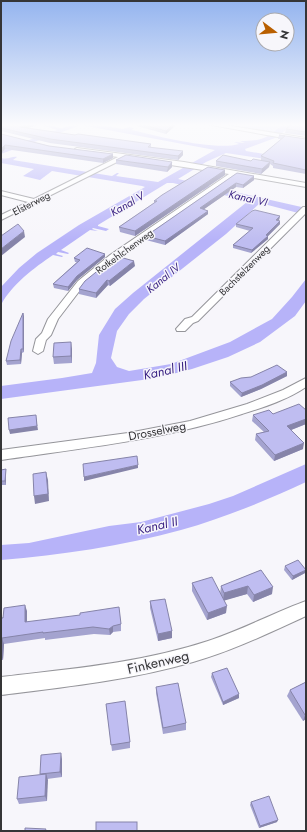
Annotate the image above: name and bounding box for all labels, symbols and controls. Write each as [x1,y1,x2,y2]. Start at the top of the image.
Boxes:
north arrow [255,12,295,52]
text: N [276,28,294,41]
water label: Kanal VI [227,186,269,210]
water label: Kanal V [107,187,149,220]
street label: Elsterweg [10,188,53,219]
street label: Rotkehlchenweg [92,225,156,278]
street label: Bachstelzenweg [216,242,273,299]
water label: Kanal IV [143,258,185,297]
water label: Kanal III [141,356,190,385]
street label: Drosselweg [127,417,187,445]
water label: Kanal II [135,511,180,539]
street label: Finkenweg [125,645,191,679]

